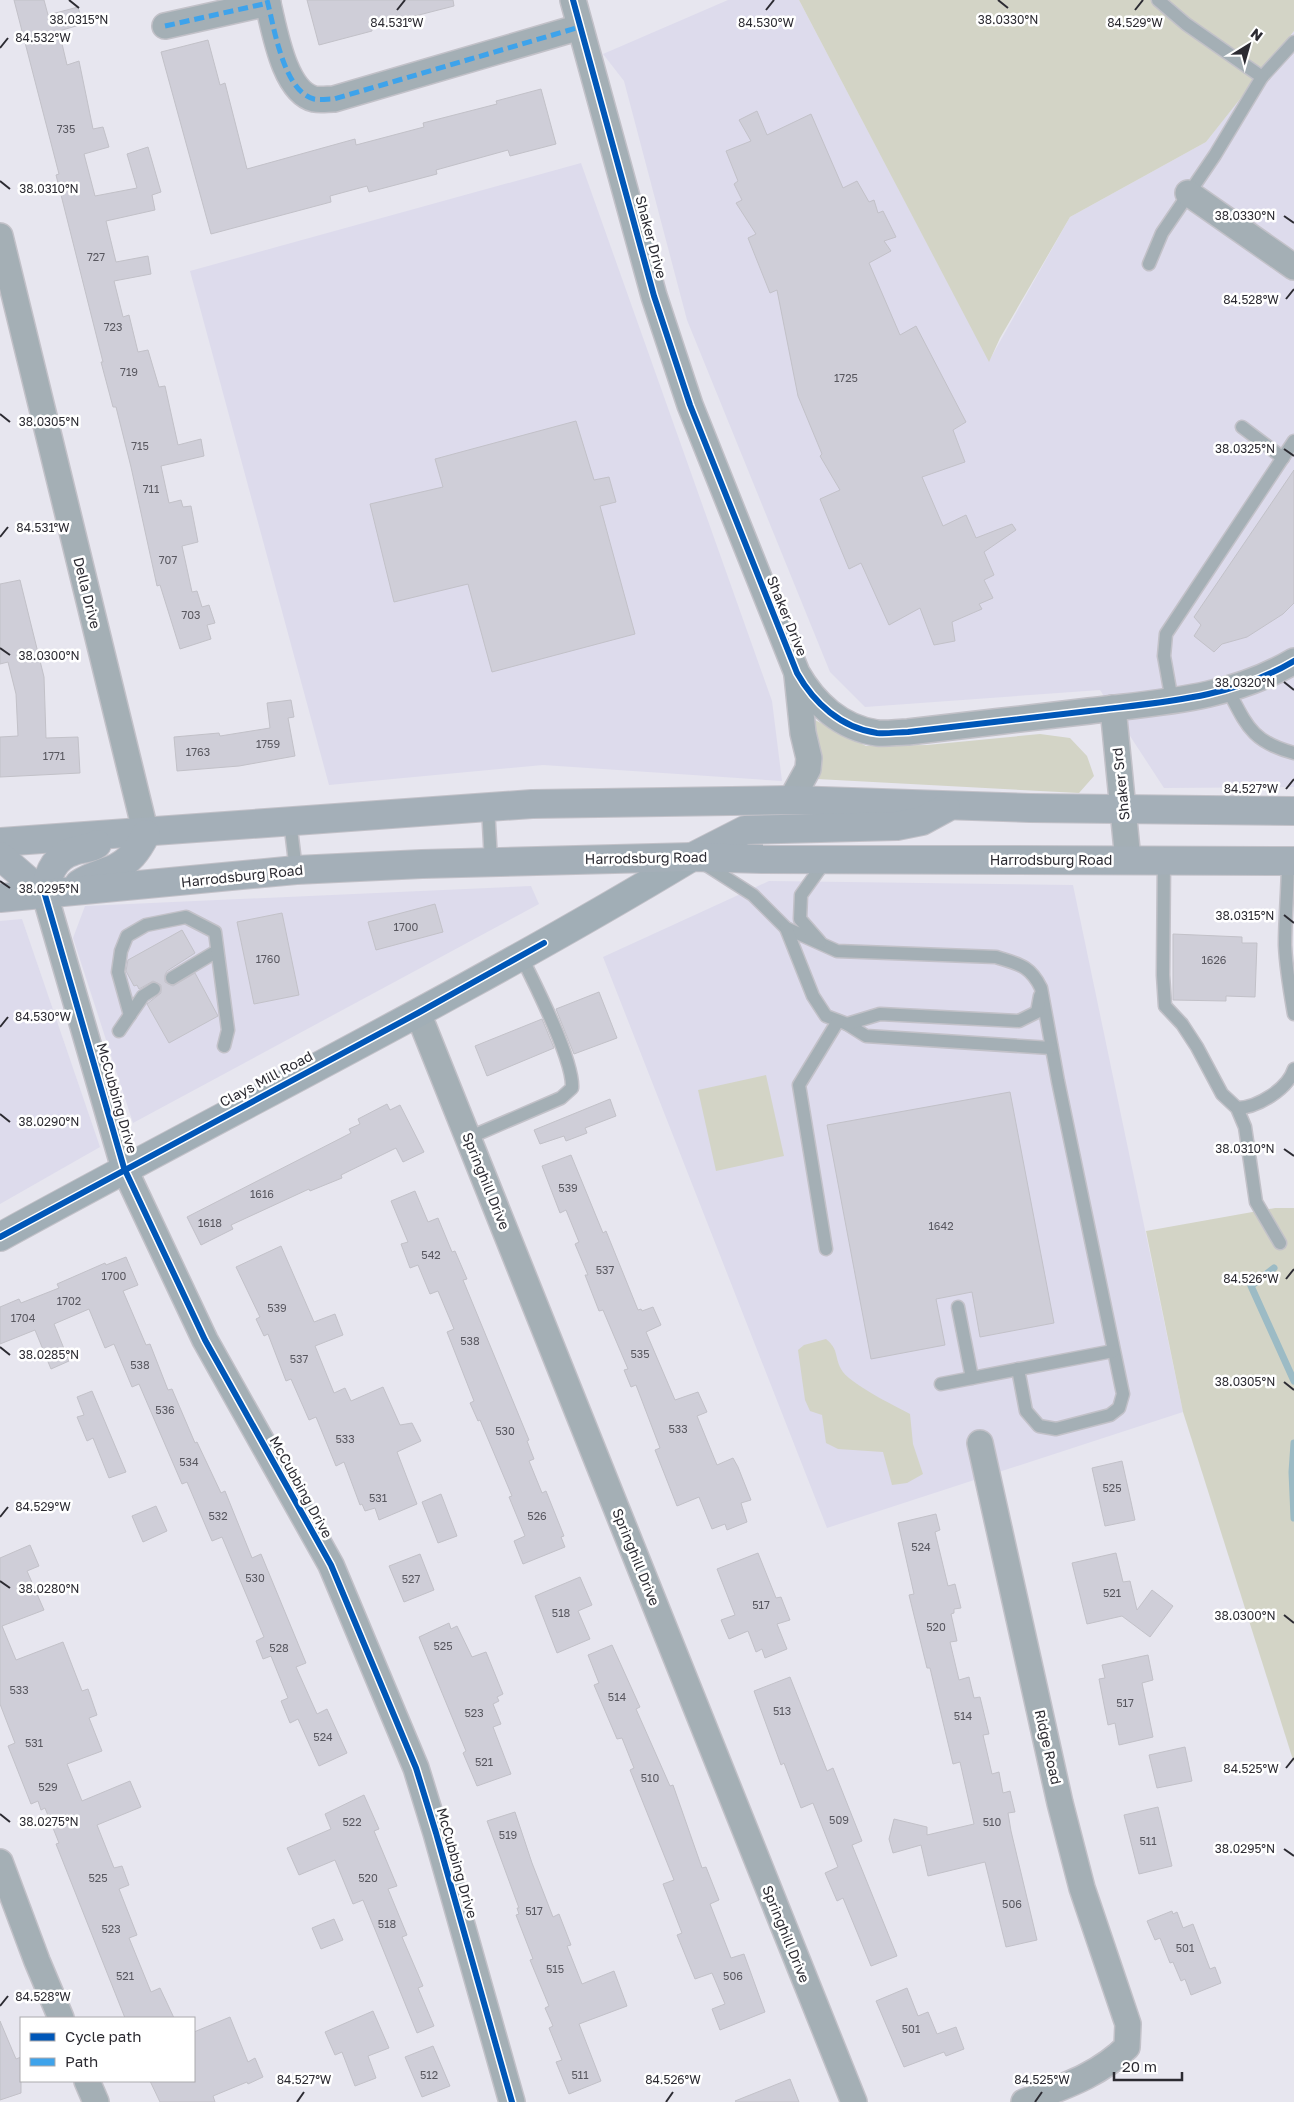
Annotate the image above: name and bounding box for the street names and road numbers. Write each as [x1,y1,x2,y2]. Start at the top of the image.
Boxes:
street label: Shaker Drive [632,194,671,280]
street label: Della Drive [70,555,105,630]
street label: Shaker Drive [764,573,811,658]
street label: Shaker Srd [1108,747,1133,821]
street label: Harrodsburg Road [585,848,707,867]
street label: Harrodsburg Road [990,851,1112,868]
street label: Harrodsburg Road [180,861,304,890]
street label: McCubbing Drive [94,1041,141,1155]
street label: Clays Mill Road [216,1047,315,1110]
street label: Springhill Drive [459,1130,514,1232]
street label: McCubbing Drive [266,1433,337,1541]
street label: Springhill Drive [609,1506,664,1608]
street label: Ridge Road [1032,1708,1065,1786]
street label: McCubbing Drive [434,1806,481,1920]
street label: Springhill Drive [759,1883,814,1985]

